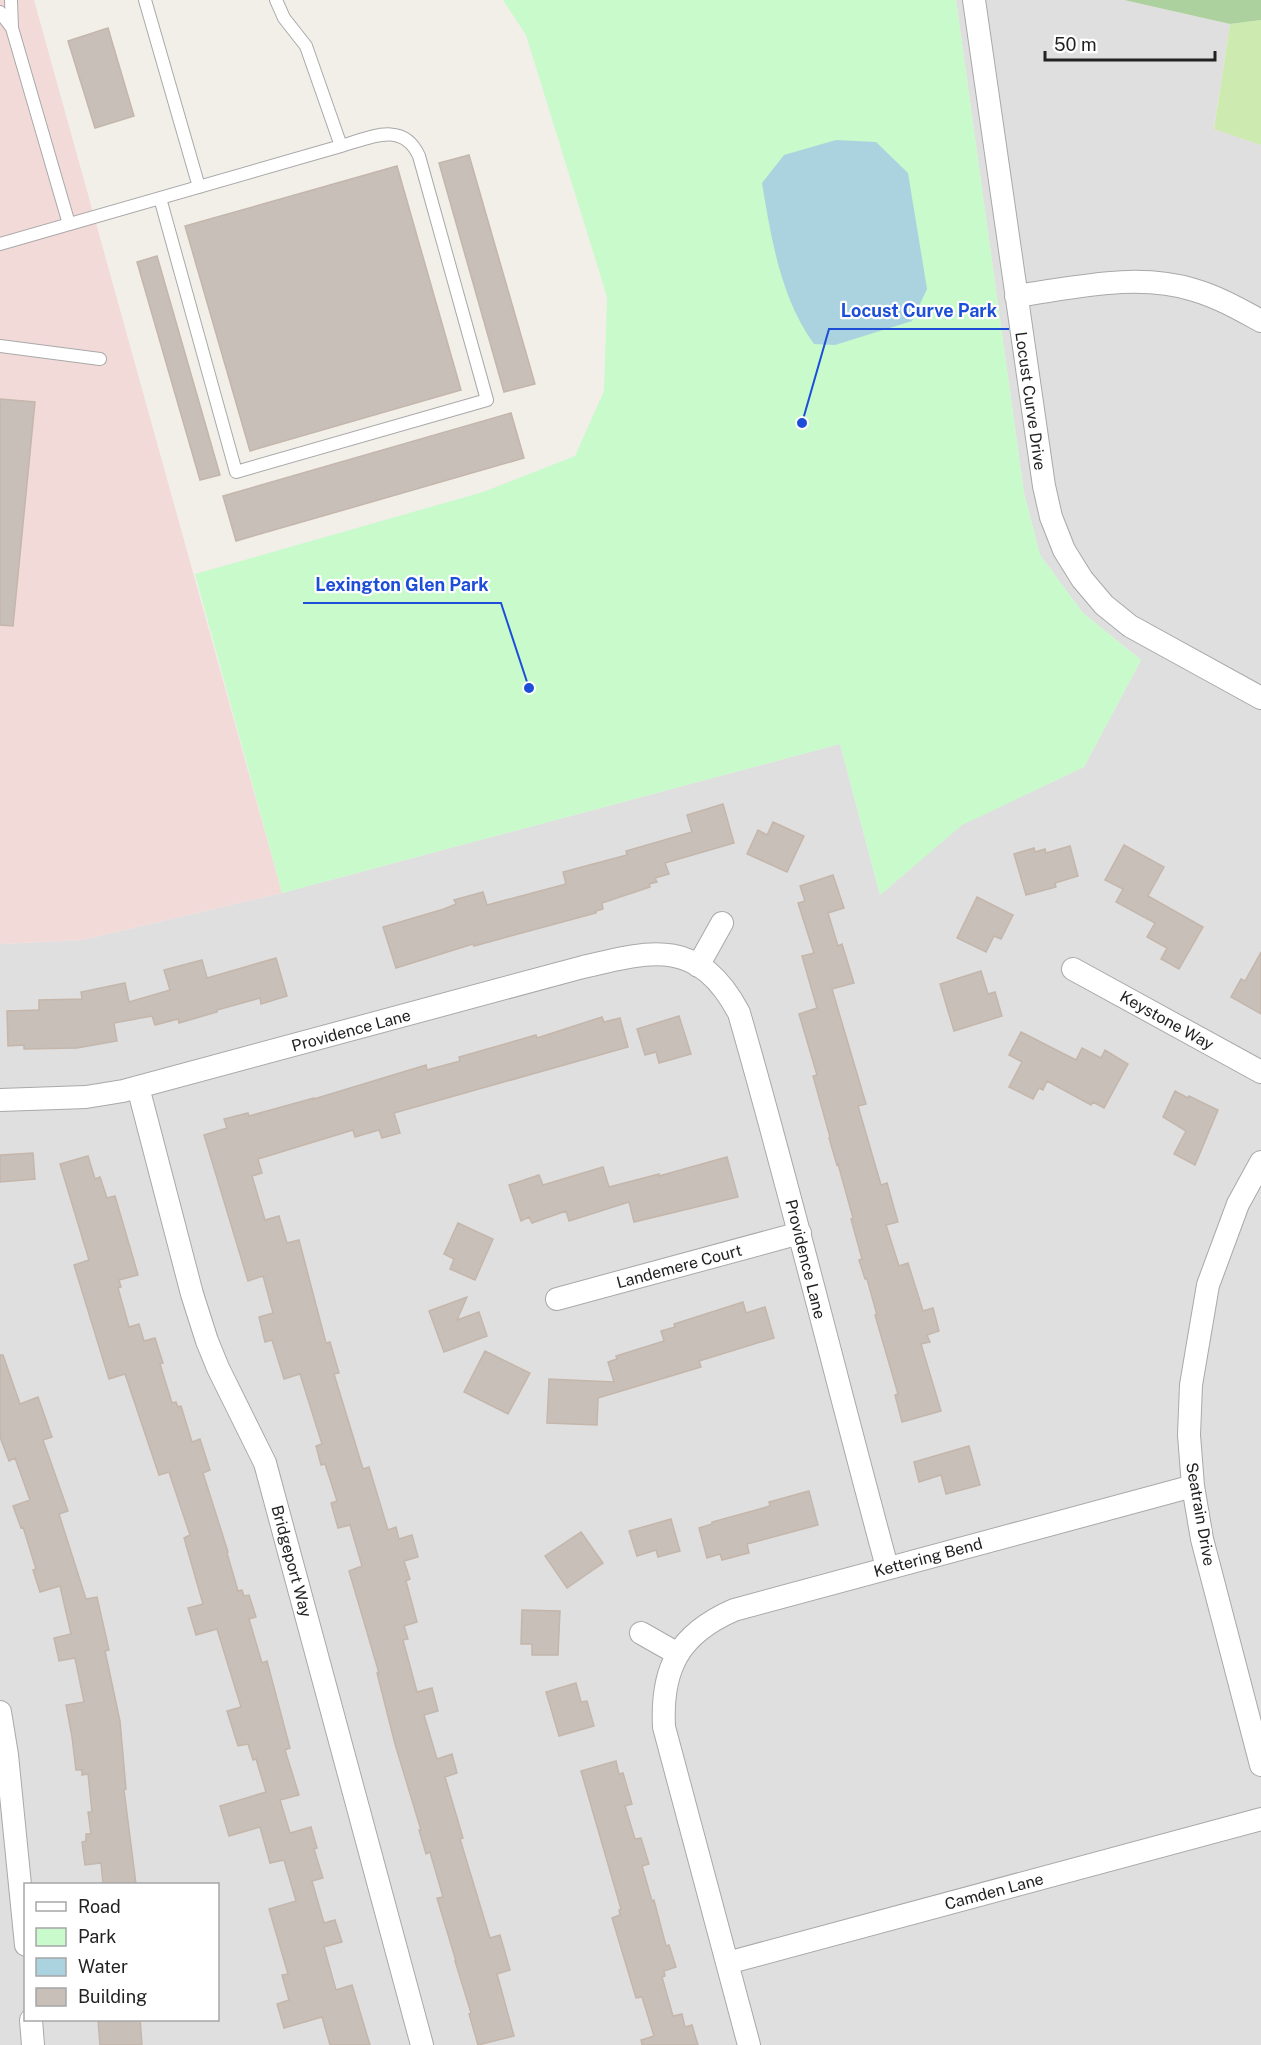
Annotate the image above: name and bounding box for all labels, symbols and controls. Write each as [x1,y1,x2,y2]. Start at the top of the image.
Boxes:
scale bar [1045,24,1214,62]
text: 50 m [1054,34,1097,55]
callout: Locust Curve Park [829,293,1009,329]
text: Locust Curve Park [841,300,998,321]
street label: Locust Curve Drive [1011,330,1050,472]
callout: Lexington Glen Park [303,567,501,603]
text: Lexington Glen Park [315,574,489,595]
street label: Keystone Way [1117,987,1217,1054]
street label: Providence Lane [289,1005,413,1056]
street label: Providence Lane [781,1197,830,1321]
street label: Landemere Court [614,1241,744,1292]
street label: Seatrain Drive [1182,1461,1219,1567]
street label: Bridgeport Way [267,1503,316,1620]
street label: Kettering Bend [872,1534,985,1581]
street label: Camden Lane [943,1869,1046,1914]
legend [24,1883,219,2021]
text: Road [78,1896,121,1917]
text: Park [78,1926,116,1947]
text: Water [78,1956,128,1977]
text: Building [78,1986,147,2007]

